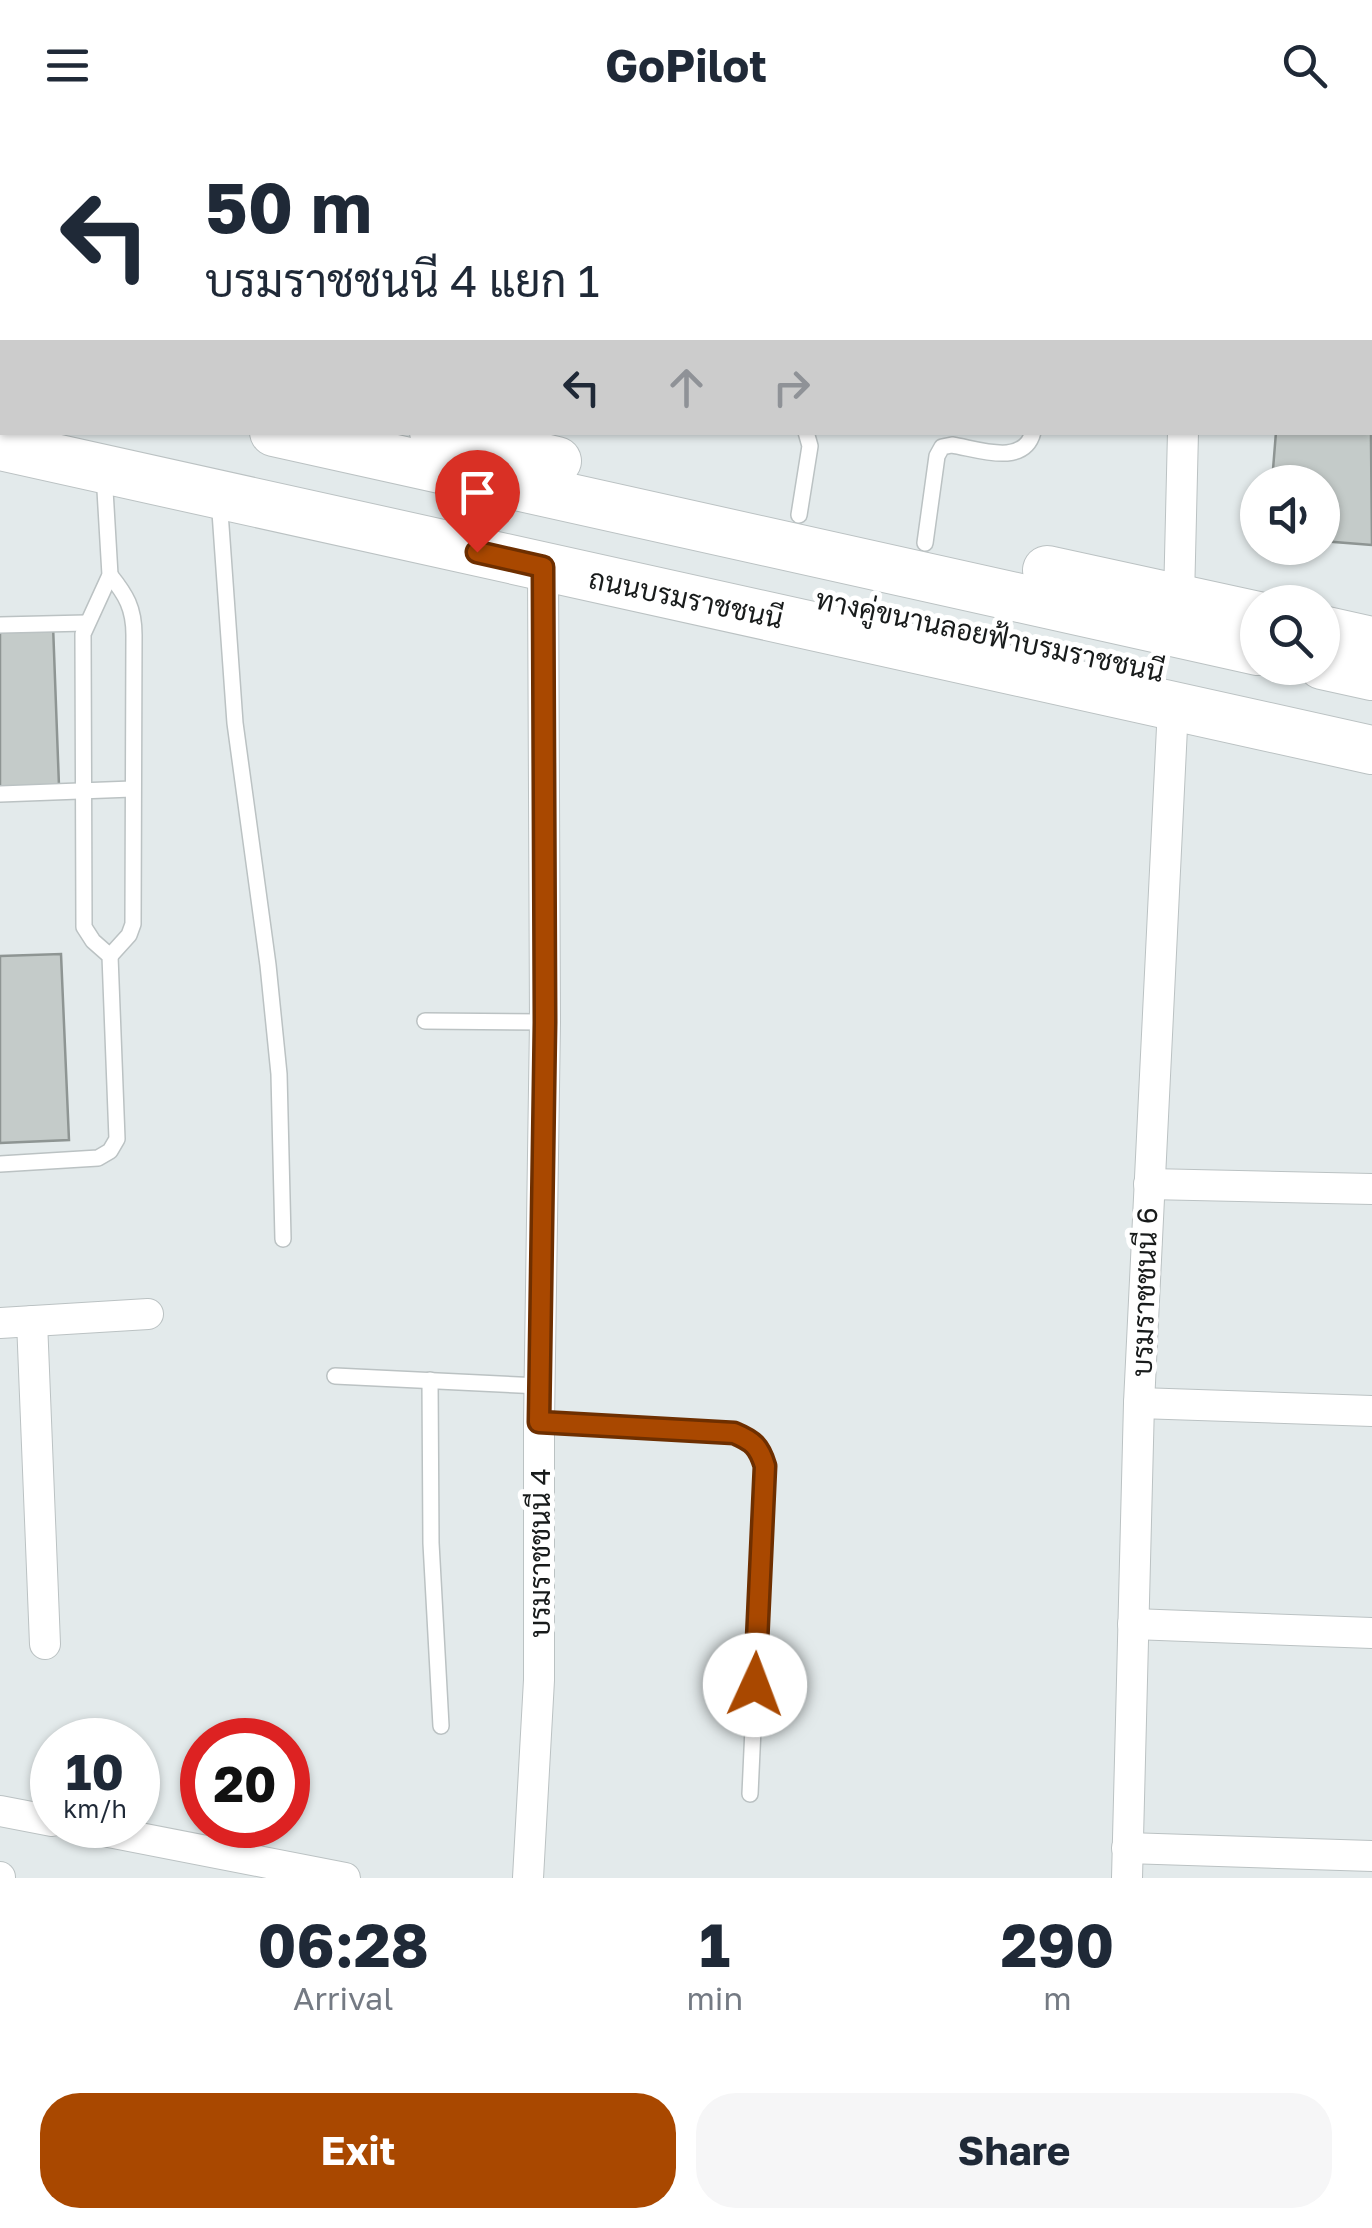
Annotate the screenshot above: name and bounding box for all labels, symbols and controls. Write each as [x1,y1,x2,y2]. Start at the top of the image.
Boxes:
icon: menu [40,38,95,93]
text: GoPilot [605,38,767,92]
icon: search [1277,38,1332,93]
text: 50 m [205,164,372,248]
icon: left [40,170,170,300]
text: บรมราชชนนี 4 แยก 1 [205,253,600,307]
icon: left [554,360,609,415]
icon: ahead [659,360,714,415]
icon: right [764,360,819,415]
pin [435,450,520,553]
icon: arrive [450,465,505,520]
map controls [1240,465,1340,685]
button: sound [1240,465,1340,565]
street label: ถนนบรมราชชนนี [586,560,786,635]
street label: ทางคู่ขนานลอยฟ้าบรมราชชนนี [812,581,1167,692]
button: search [1240,585,1340,685]
street label: บรมราชชนนี 6 [1124,1207,1163,1377]
street label: บรมราชชนนี 4 [522,1468,556,1638]
position arrow [703,1633,807,1737]
speed limit sign: 20 [180,1718,310,1848]
text: 10 [66,1741,124,1801]
text: km/h [63,1793,127,1824]
text: 06:28 [258,1908,429,1980]
text: 1 [699,1908,730,1980]
text: 290 [1001,1908,1114,1980]
text: Arrival [293,1979,393,2017]
text: min [687,1979,743,2017]
text: m [1043,1979,1072,2017]
button: Exit [40,2093,676,2208]
button: Share [696,2093,1332,2208]

